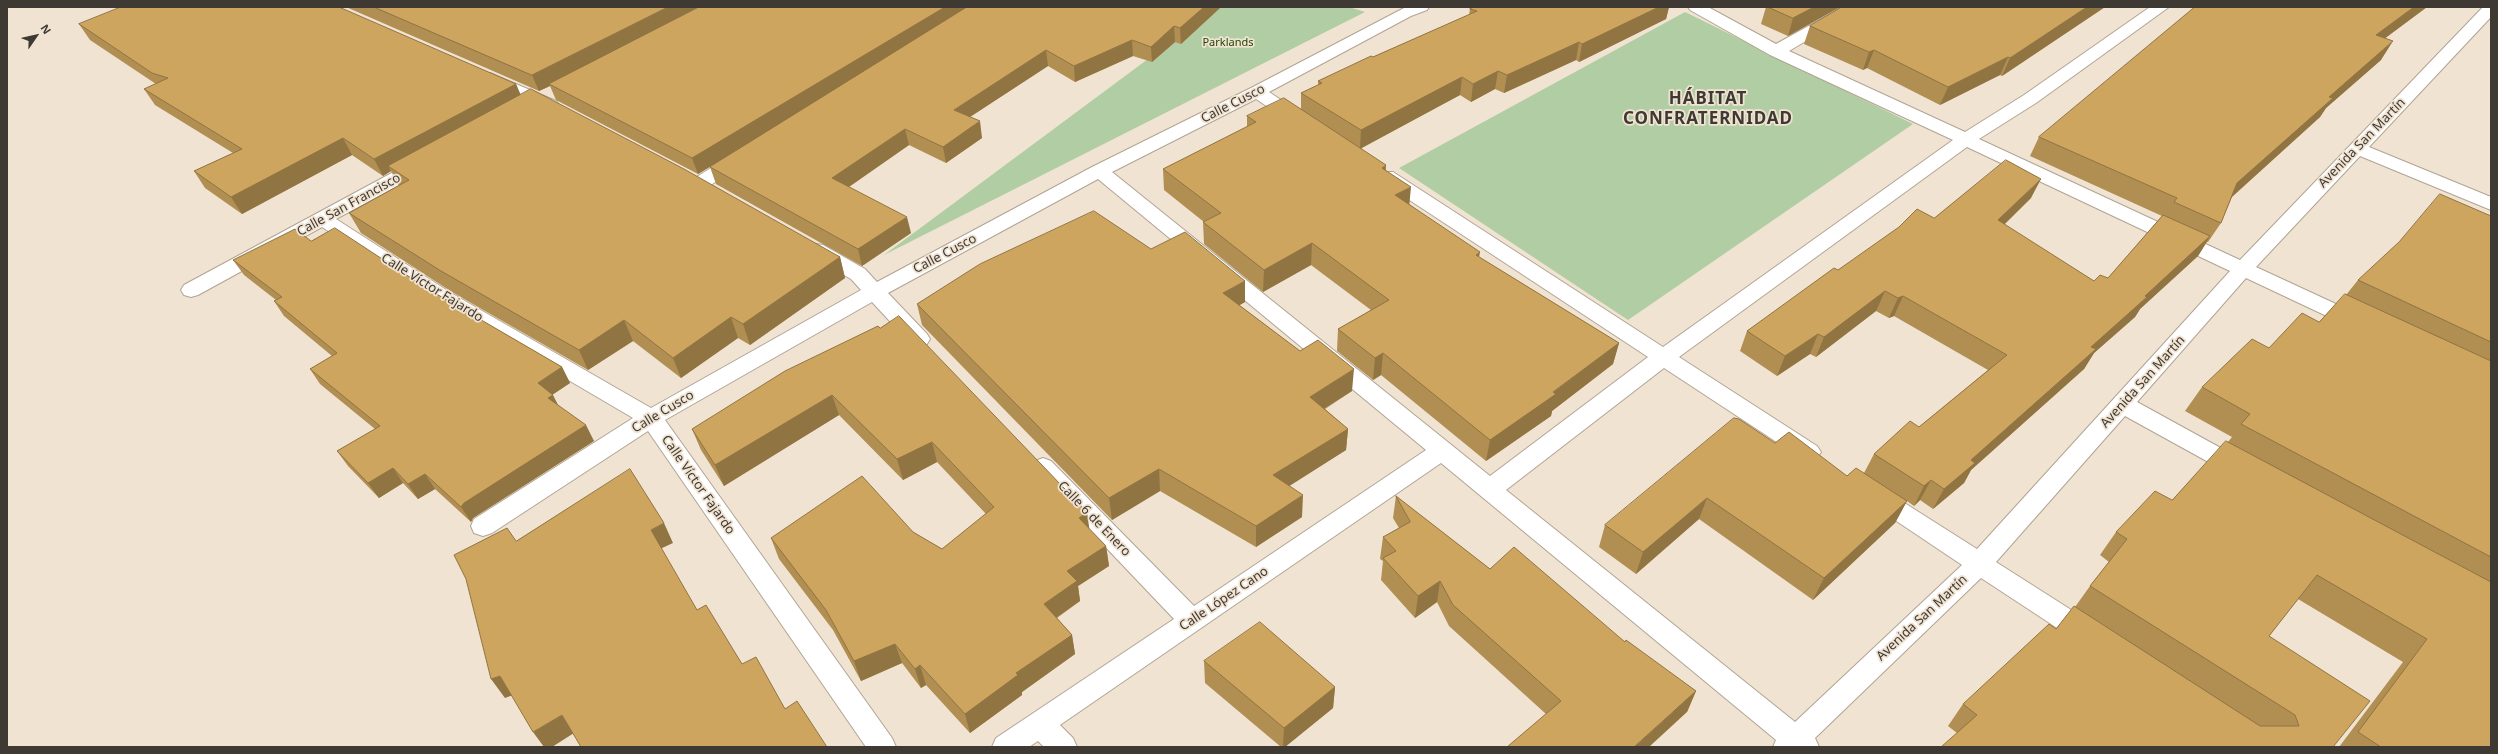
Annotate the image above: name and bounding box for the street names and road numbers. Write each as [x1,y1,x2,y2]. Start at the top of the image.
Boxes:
street label: Calle Cusco [1198,81,1268,127]
street label: Avenida San Martín [2315,95,2409,191]
street label: Calle San Francisco [295,170,403,240]
street label: Calle Cusco [911,231,979,277]
street label: Calle Víctor Fajardo [378,250,486,326]
street label: Avenida San Martín [2097,333,2189,431]
street label: Calle Cusco [629,387,697,437]
street label: Calle Víctor Fajardo [658,432,738,538]
street label: Calle 6 de Enero [1054,478,1134,560]
street label: Calle López Cano [1177,564,1271,634]
street label: Avenida San Martín [1873,572,1971,664]

